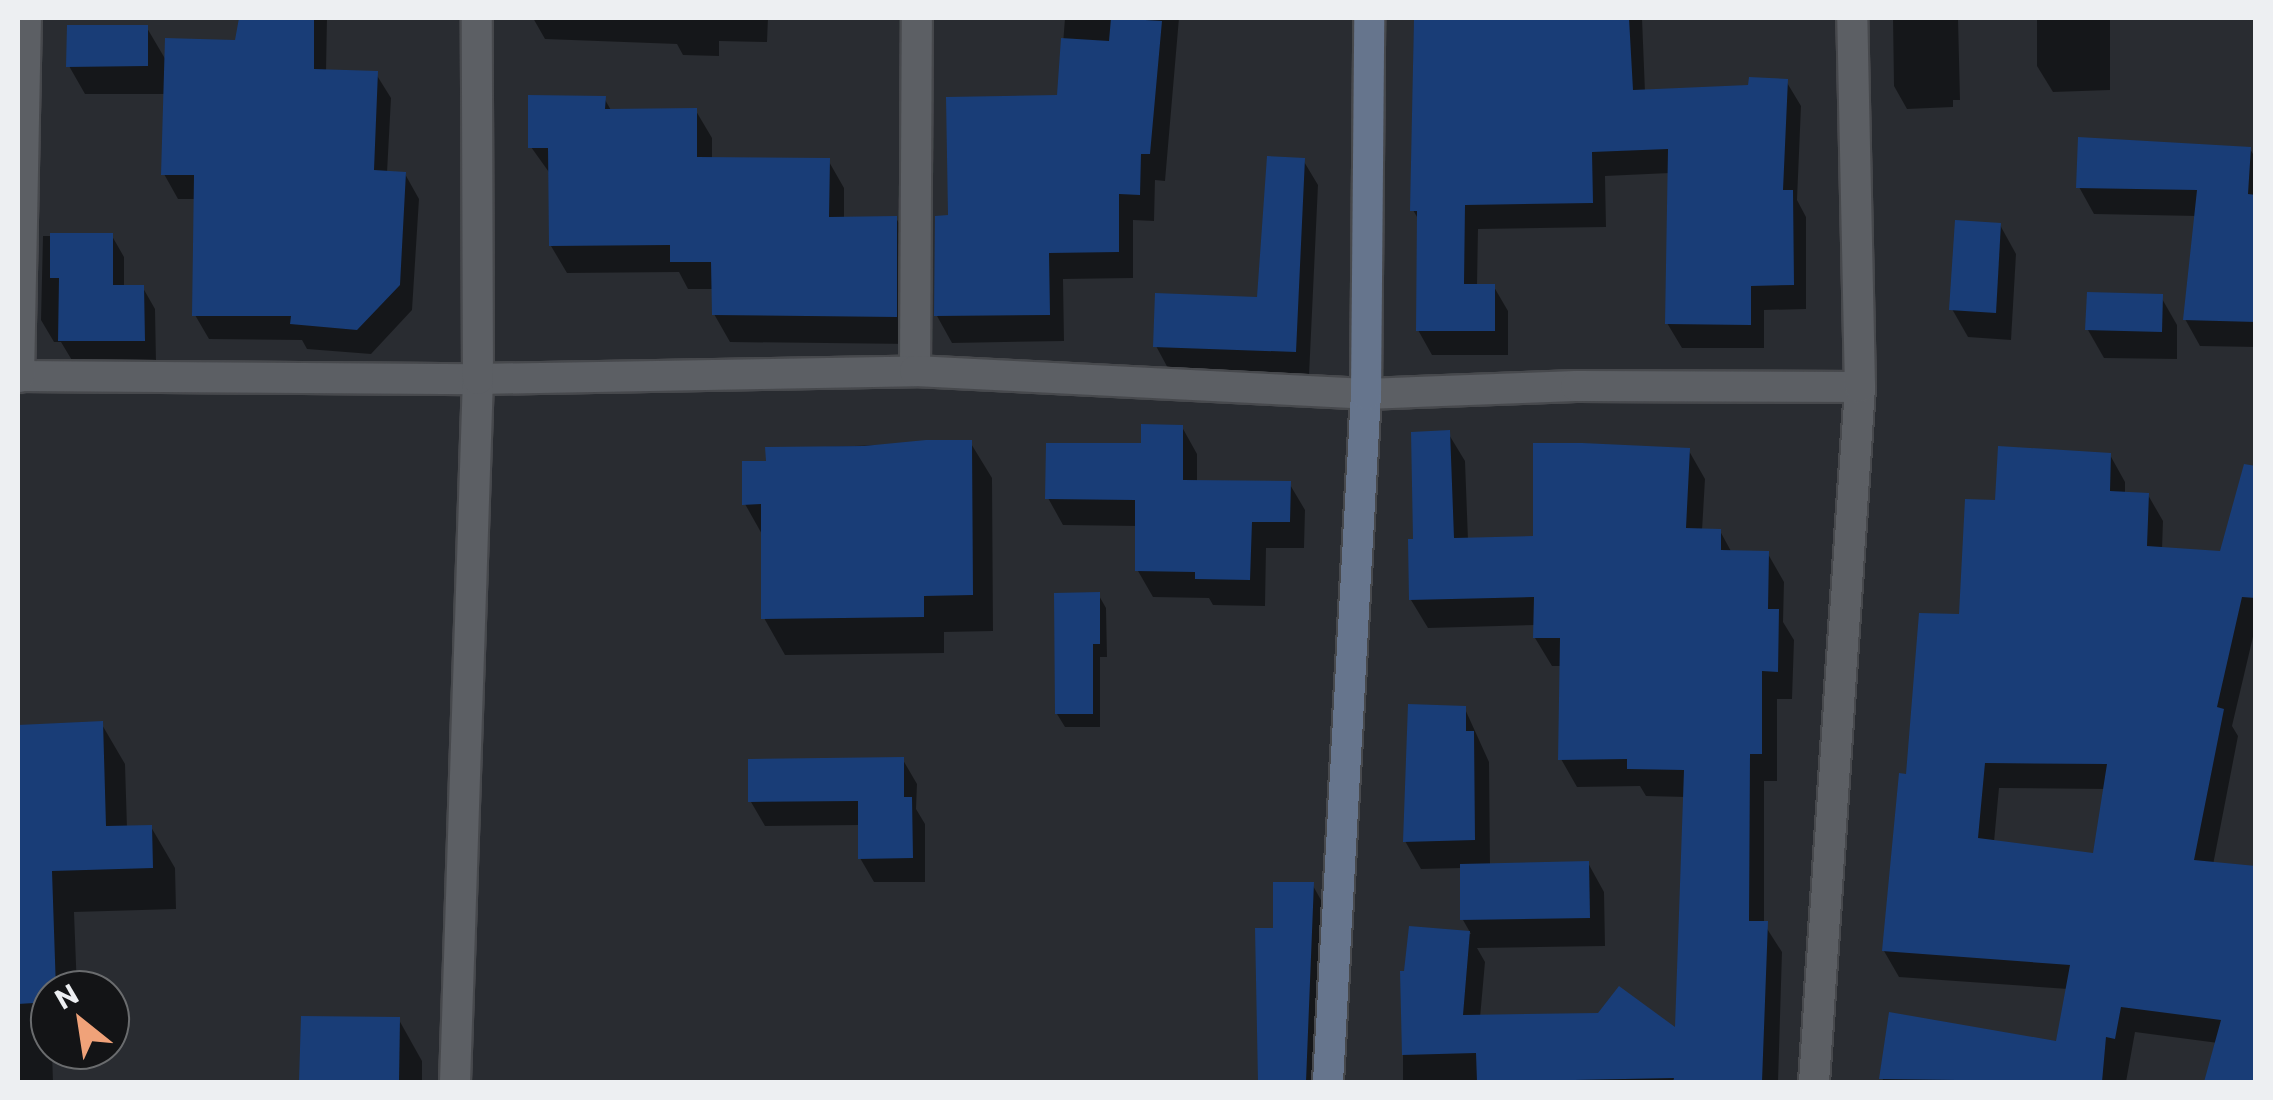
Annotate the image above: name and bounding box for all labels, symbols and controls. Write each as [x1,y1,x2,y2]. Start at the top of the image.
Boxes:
north arrow [30,970,130,1070]
text: N [48,976,84,1016]

